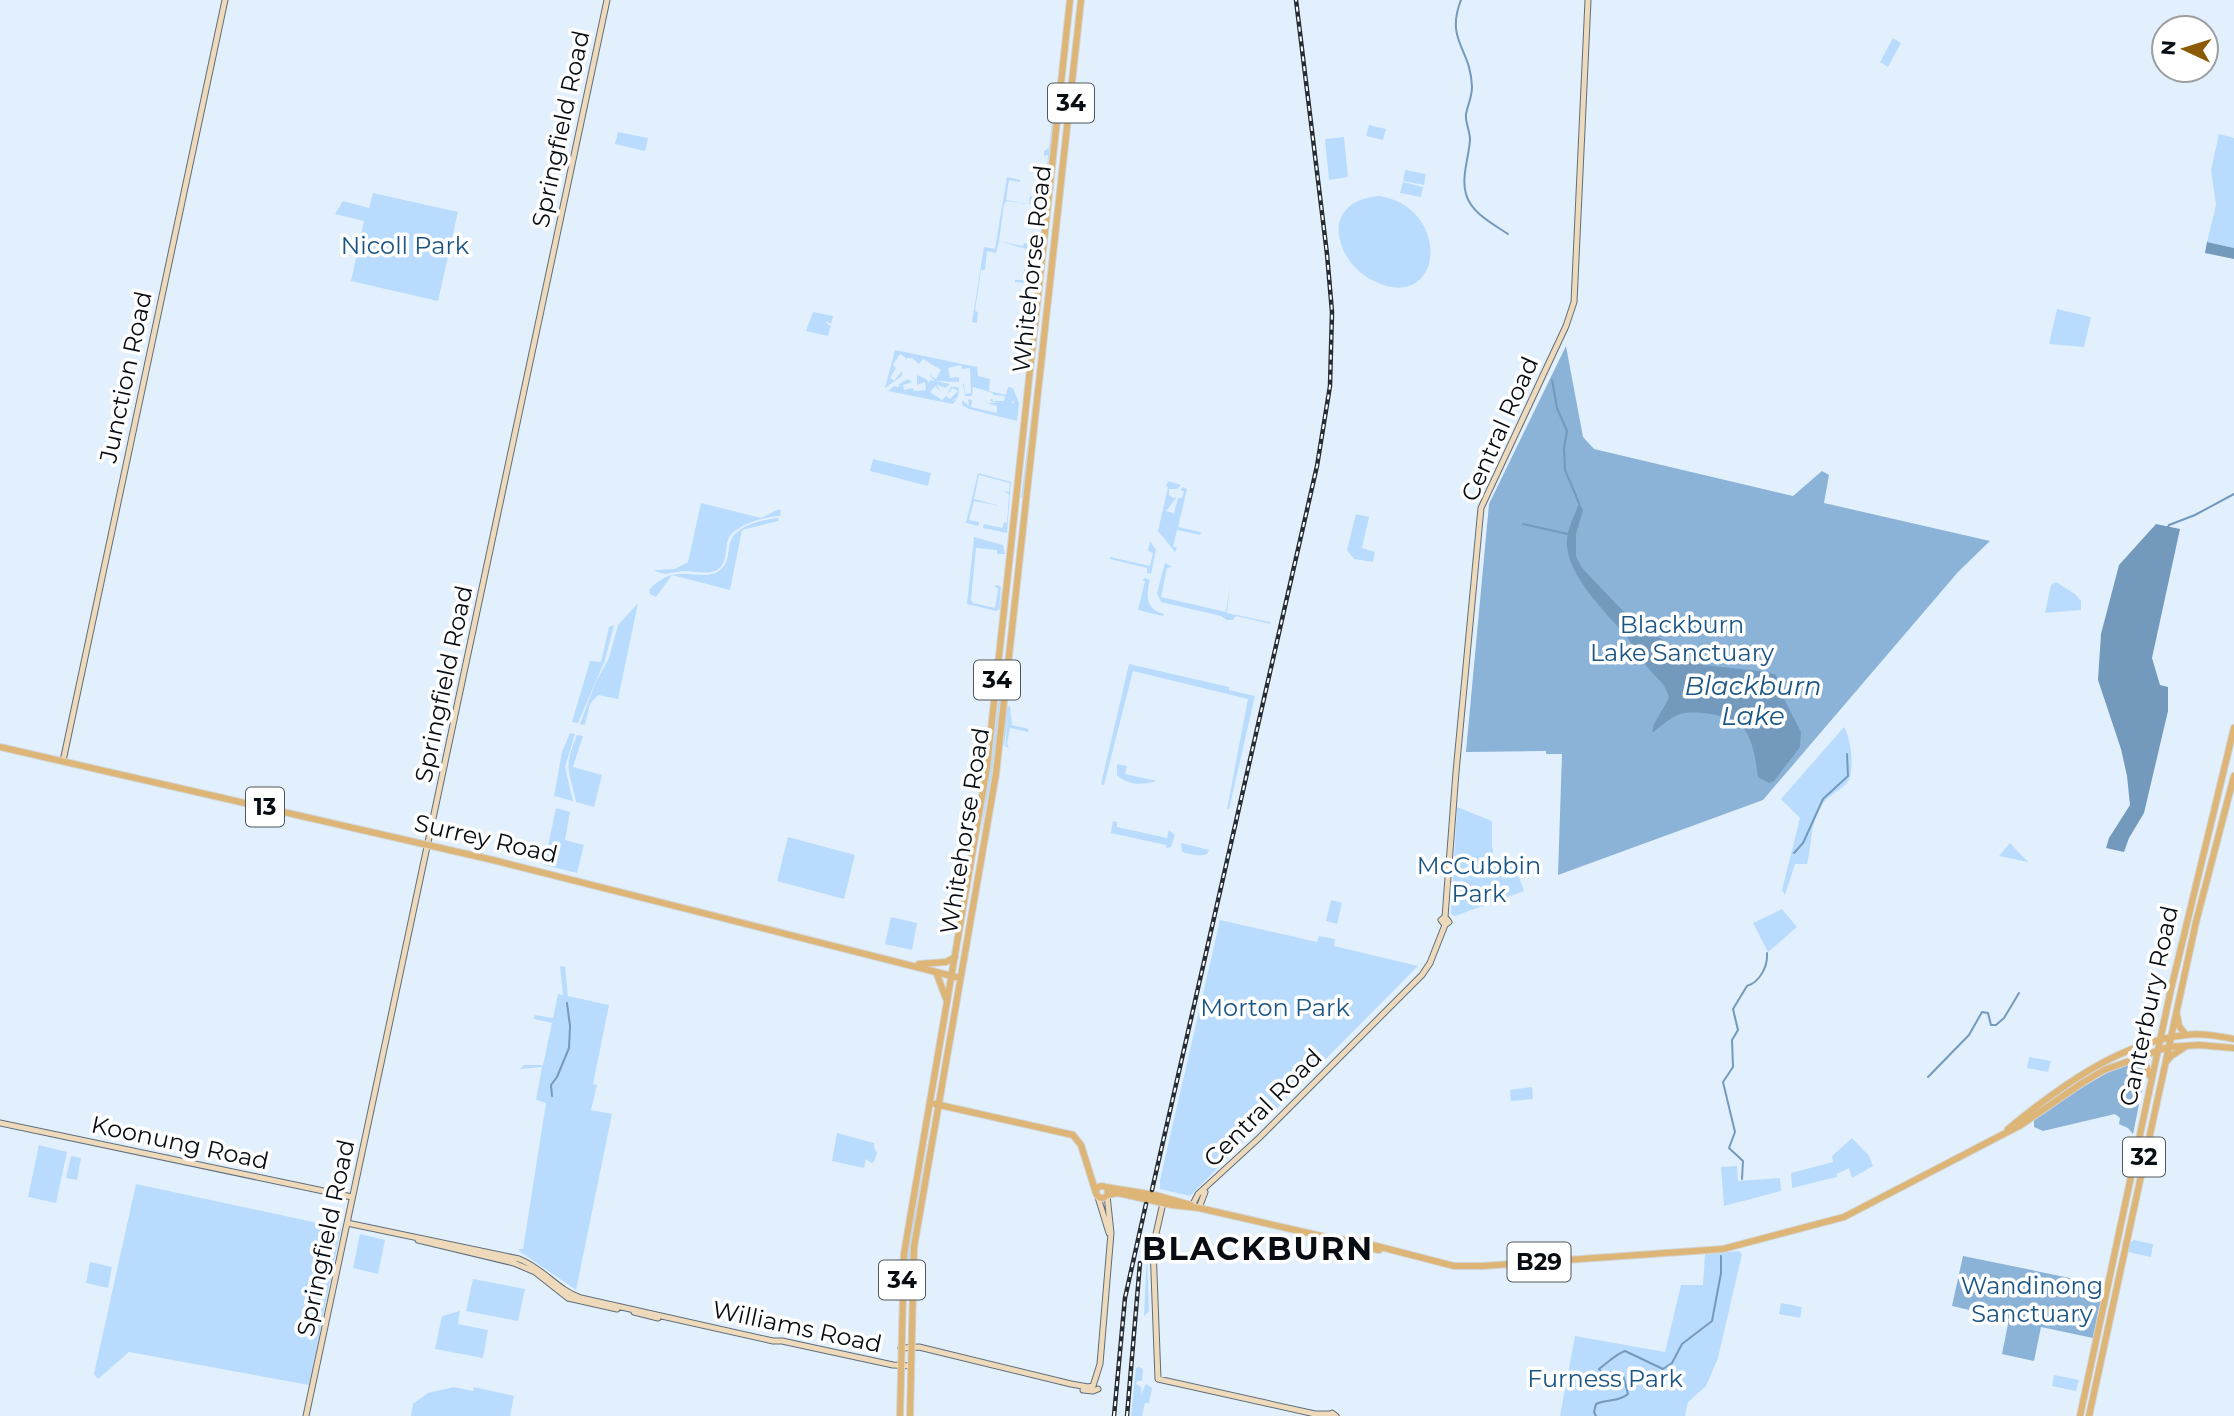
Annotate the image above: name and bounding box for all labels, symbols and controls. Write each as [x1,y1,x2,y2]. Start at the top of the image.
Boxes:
north arrow [2150,14,2220,84]
street label: Springfield Road [525,28,596,230]
text: N [2157,39,2181,56]
road number: 34 [1048,83,1094,122]
street label: Whitehorse Road [1006,164,1057,374]
park label: Nicoll Park [341,231,470,260]
street label: Junction Road [93,289,158,466]
street label: Central Road [1455,352,1544,506]
street label: Springfield Road [408,583,479,785]
park label: Blackburn Lake Sanctuary [1590,610,1774,667]
road number: 34 [974,660,1020,700]
water label: Blackburn Lake [1684,670,1822,732]
street label: Whitehorse Road [934,726,995,936]
road number: 13 [246,788,284,827]
street label: Surrey Road [412,808,561,869]
park label: McCubbin Park [1417,851,1541,908]
street label: Canterbury Road [2113,903,2184,1109]
park label: Morton Park [1200,993,1350,1022]
street label: Central Road [1198,1043,1328,1173]
street label: Koonung Road [89,1110,271,1175]
street label: Springfield Road [290,1137,361,1339]
road number: 32 [2123,1138,2165,1176]
district label: BLACKBURN [1142,1229,1374,1268]
road number: B29 [1508,1242,1570,1282]
road number: 34 [879,1260,925,1300]
park label: Wandinong Sanctuary [1961,1271,2103,1328]
street label: Williams Road [710,1294,884,1359]
park label: Furness Park [1527,1364,1683,1393]

